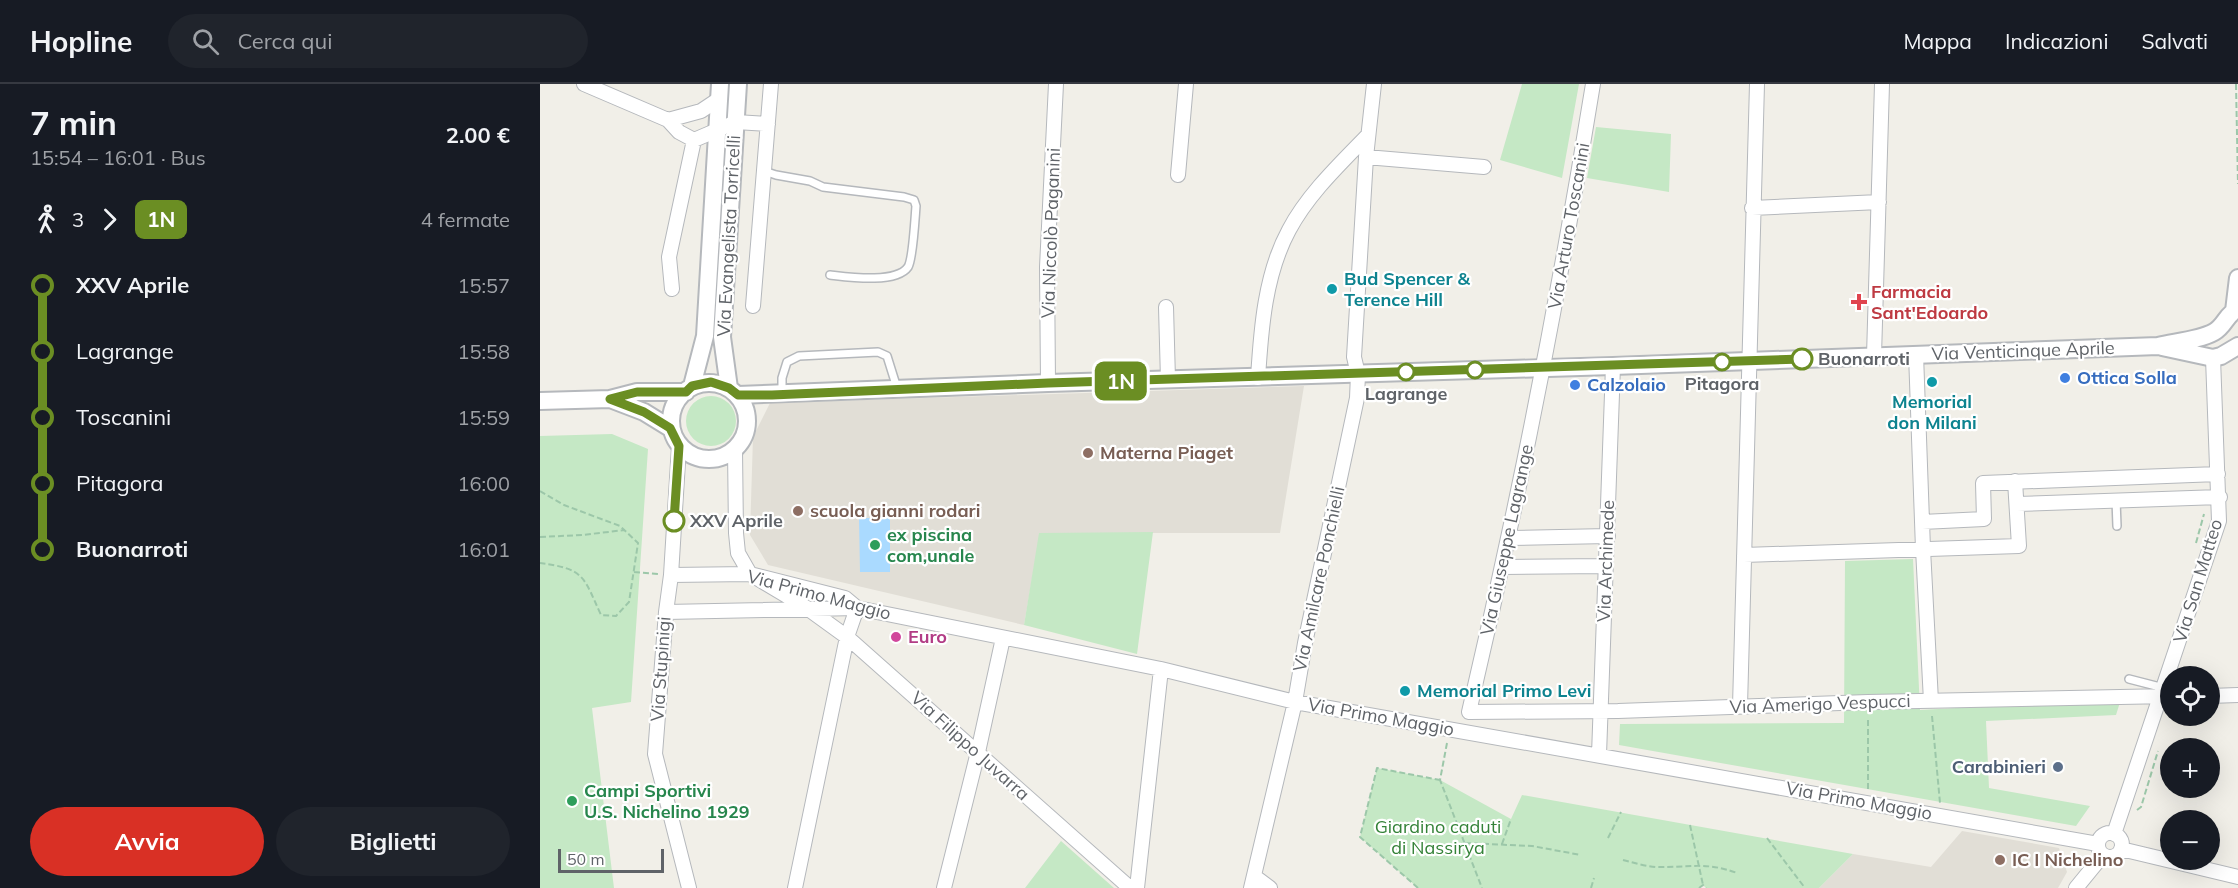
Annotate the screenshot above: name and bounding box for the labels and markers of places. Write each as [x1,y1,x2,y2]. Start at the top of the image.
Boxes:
place label: Bud Spencer & Terence Hill [1344,267,1470,311]
place label: Farmacia Sant'Edoardo [1871,280,1988,324]
marker: Bud Spencer & Terence Hill [1325,282,1339,296]
marker: Farmacia Sant'Edoardo [1852,295,1866,309]
place label: Buonarroti [1818,347,1910,370]
marker: Buonarroti [1791,348,1813,370]
marker: Pitagora [1713,353,1731,371]
unlabelled marker [1466,361,1484,379]
marker: Lagrange [1397,363,1415,381]
place label: Ottica Solla [2077,366,2177,389]
marker: Ottica Solla [2058,371,2072,385]
place label: Pitagora [1685,372,1759,395]
place label: Calzolaio [1587,373,1666,396]
marker: Memorial don Milani [1925,375,1939,389]
marker: Calzolaio [1568,378,1582,392]
place label: Lagrange [1365,382,1447,405]
place label: Memorial don Milani [1887,390,1977,434]
place label: Materna Piaget [1100,441,1233,464]
marker: Materna Piaget [1081,446,1095,460]
place label: scuola gianni rodari [810,499,980,522]
marker: scuola gianni rodari [791,504,805,518]
place label: XXV Aprile [689,509,783,532]
marker: XXV Aprile [663,510,685,532]
place label: ex piscina com,unale [887,523,975,567]
marker: ex piscina com,unale [868,538,882,552]
place label: Euro [908,625,947,648]
marker: Euro [889,630,903,644]
place label: Memorial Primo Levi [1417,679,1591,702]
marker: Memorial Primo Levi [1398,684,1412,698]
place label: Carabinieri [1952,755,2046,778]
marker: Carabinieri [2051,760,2065,774]
place label: Campi Sportivi U.S. Nichelino 1929 [584,779,750,823]
marker: Campi Sportivi U.S. Nichelino 1929 [565,794,579,808]
place label: IC I Nichelino [2012,848,2123,871]
marker: IC I Nichelino [1993,853,2007,867]

